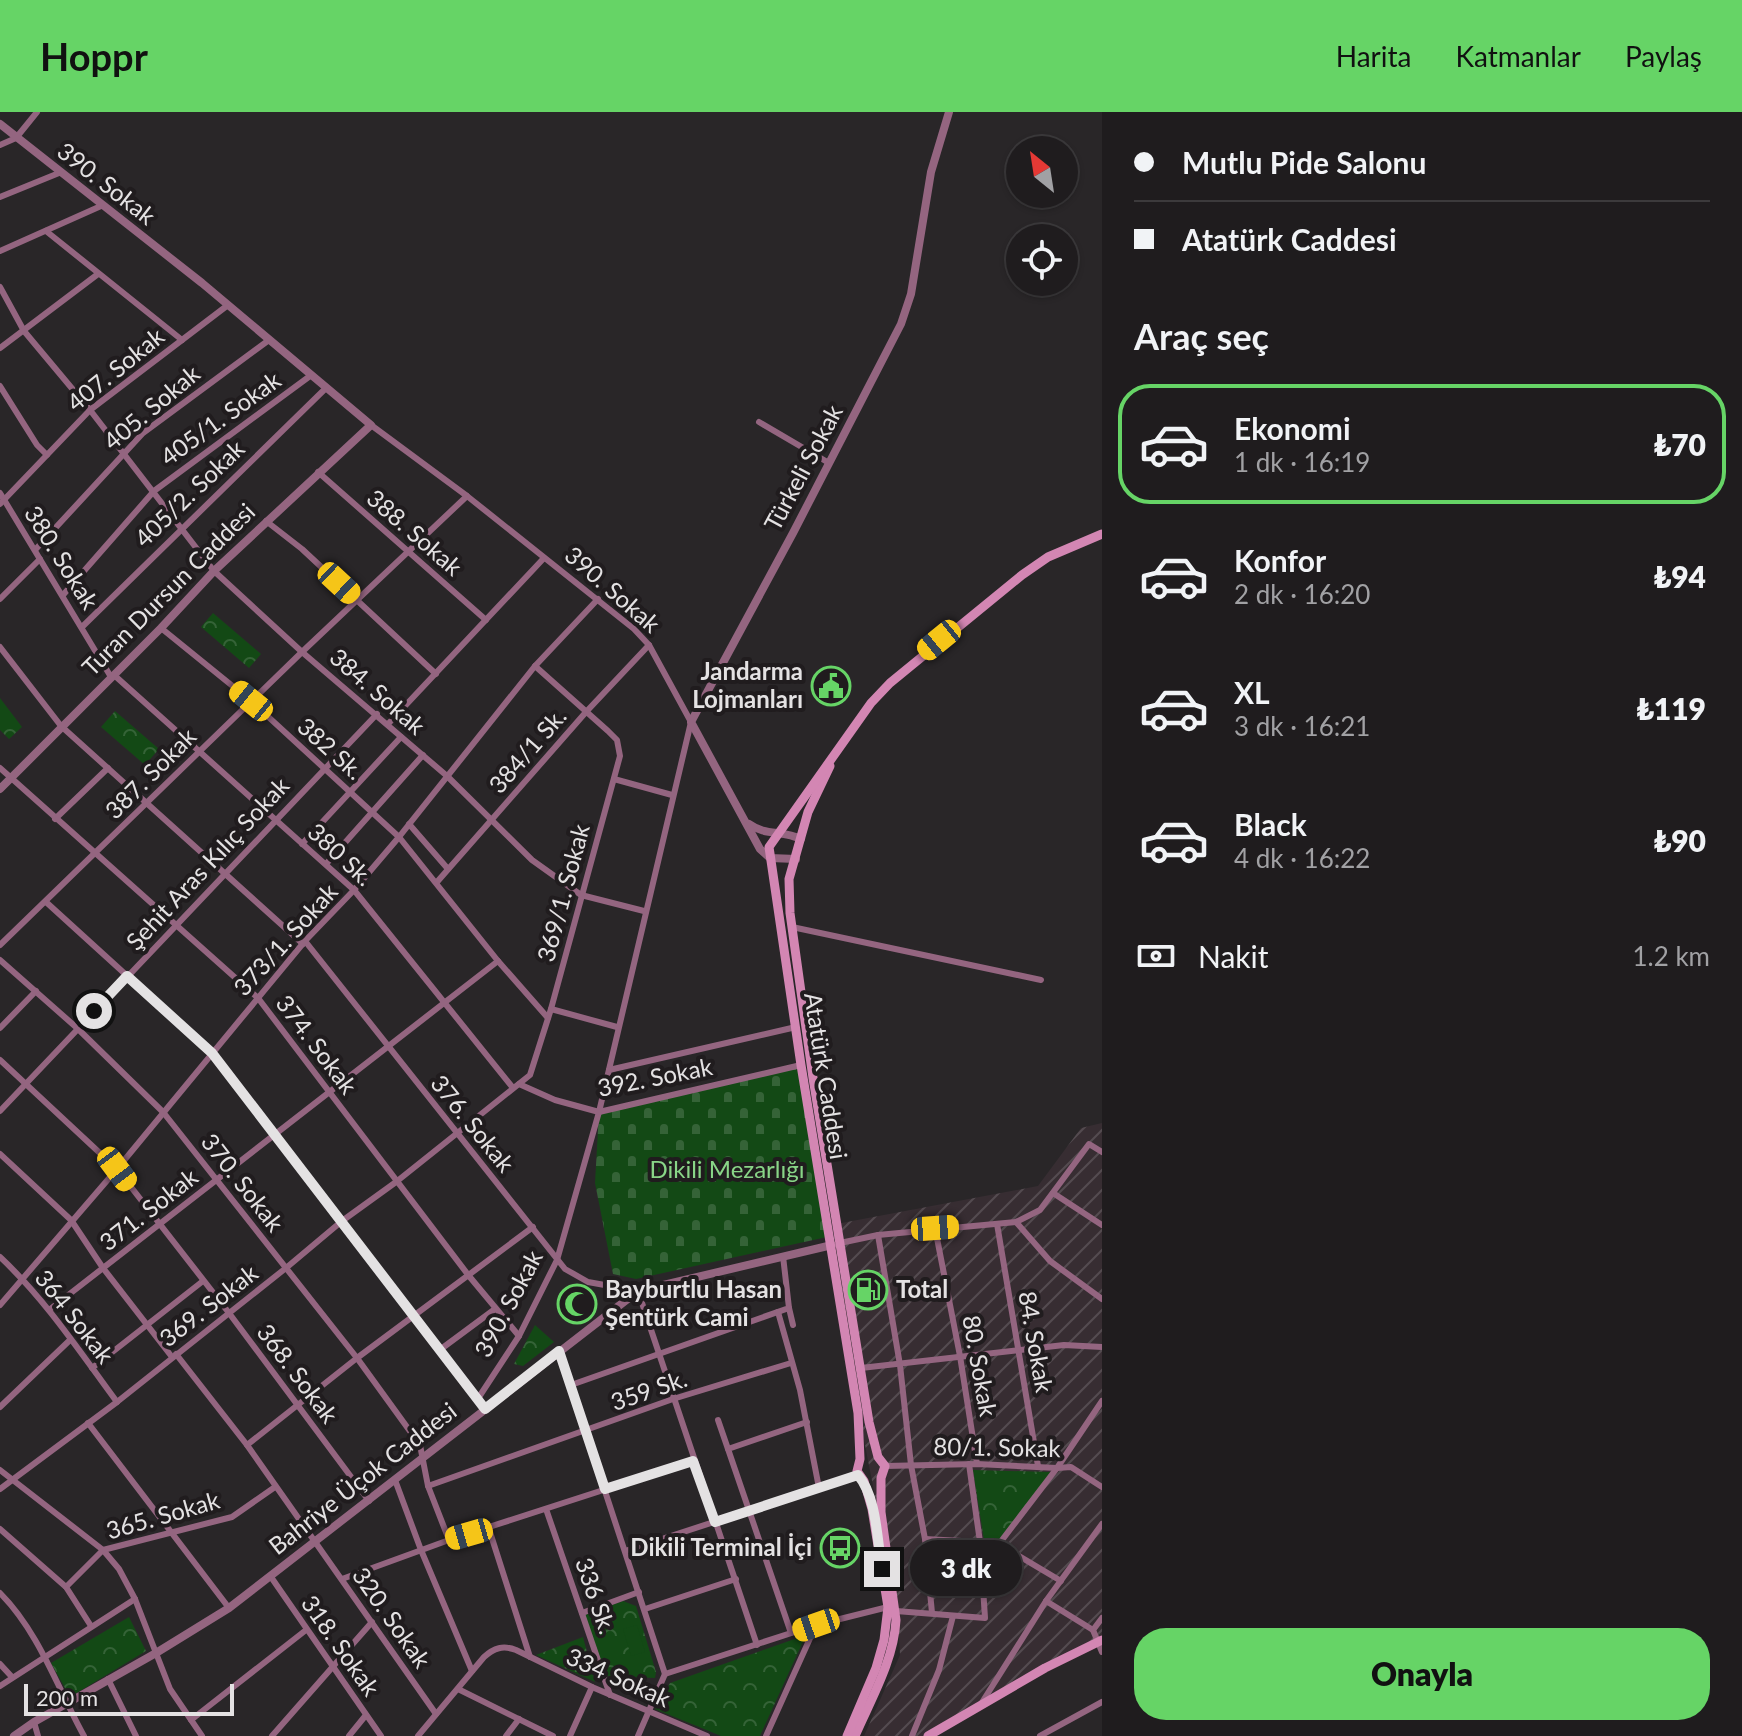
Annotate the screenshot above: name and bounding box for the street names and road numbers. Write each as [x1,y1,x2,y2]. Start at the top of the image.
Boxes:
street label: 390. Sokak [52,136,162,231]
street label: 407. Sokak [61,320,170,417]
street label: 405. Sokak [97,358,206,455]
street label: 405/1. Sokak [154,364,286,471]
street label: Türkeli Sokak [757,399,848,535]
street label: 405/2. Sokak [128,433,250,552]
street label: 388. Sokak [362,483,469,582]
street label: Turan Dursun Caddesi [76,497,260,681]
street label: 380. Sokak [19,500,106,615]
street label: 390. Sokak [560,540,667,639]
street label: 384. Sokak [325,642,432,741]
street label: 384/1 Sk. [482,701,572,799]
street label: 382 Sk. [292,711,370,785]
street label: 387. Sokak [99,721,202,824]
street label: Şehit Aras Kılıç Sokak [119,770,295,955]
street label: 380 Sk. [302,817,380,891]
street label: 369/1. Sokak [530,820,595,965]
street label: 373/1. Sokak [227,876,343,1001]
street label: 374. Sokak [271,989,364,1100]
street label: Atatürk Caddesi [799,990,854,1161]
street label: 392. Sokak [595,1051,715,1102]
street label: 376. Sokak [425,1069,522,1178]
street label: 370. Sokak [196,1127,291,1238]
street label: 371. Sokak [93,1161,204,1256]
street label: 390. Sokak [468,1244,548,1362]
street label: 369. Sokak [153,1257,264,1352]
street label: 364 Sokak [30,1264,121,1369]
street label: 84. Sokak [1013,1289,1060,1396]
street label: 80. Sokak [957,1313,1004,1420]
street label: 368. Sokak [252,1318,345,1429]
street label: 359 Sk. [607,1363,690,1416]
street label: Bahriye Üçok Caddesi [263,1396,462,1560]
street label: 80/1. Sokak [933,1431,1062,1462]
street label: 365. Sokak [103,1484,223,1545]
street label: 336 Sk. [570,1554,623,1637]
street label: 320. Sokak [347,1561,438,1674]
street label: 318. Sokak [296,1589,387,1702]
street label: 334 Sokak [562,1641,676,1713]

